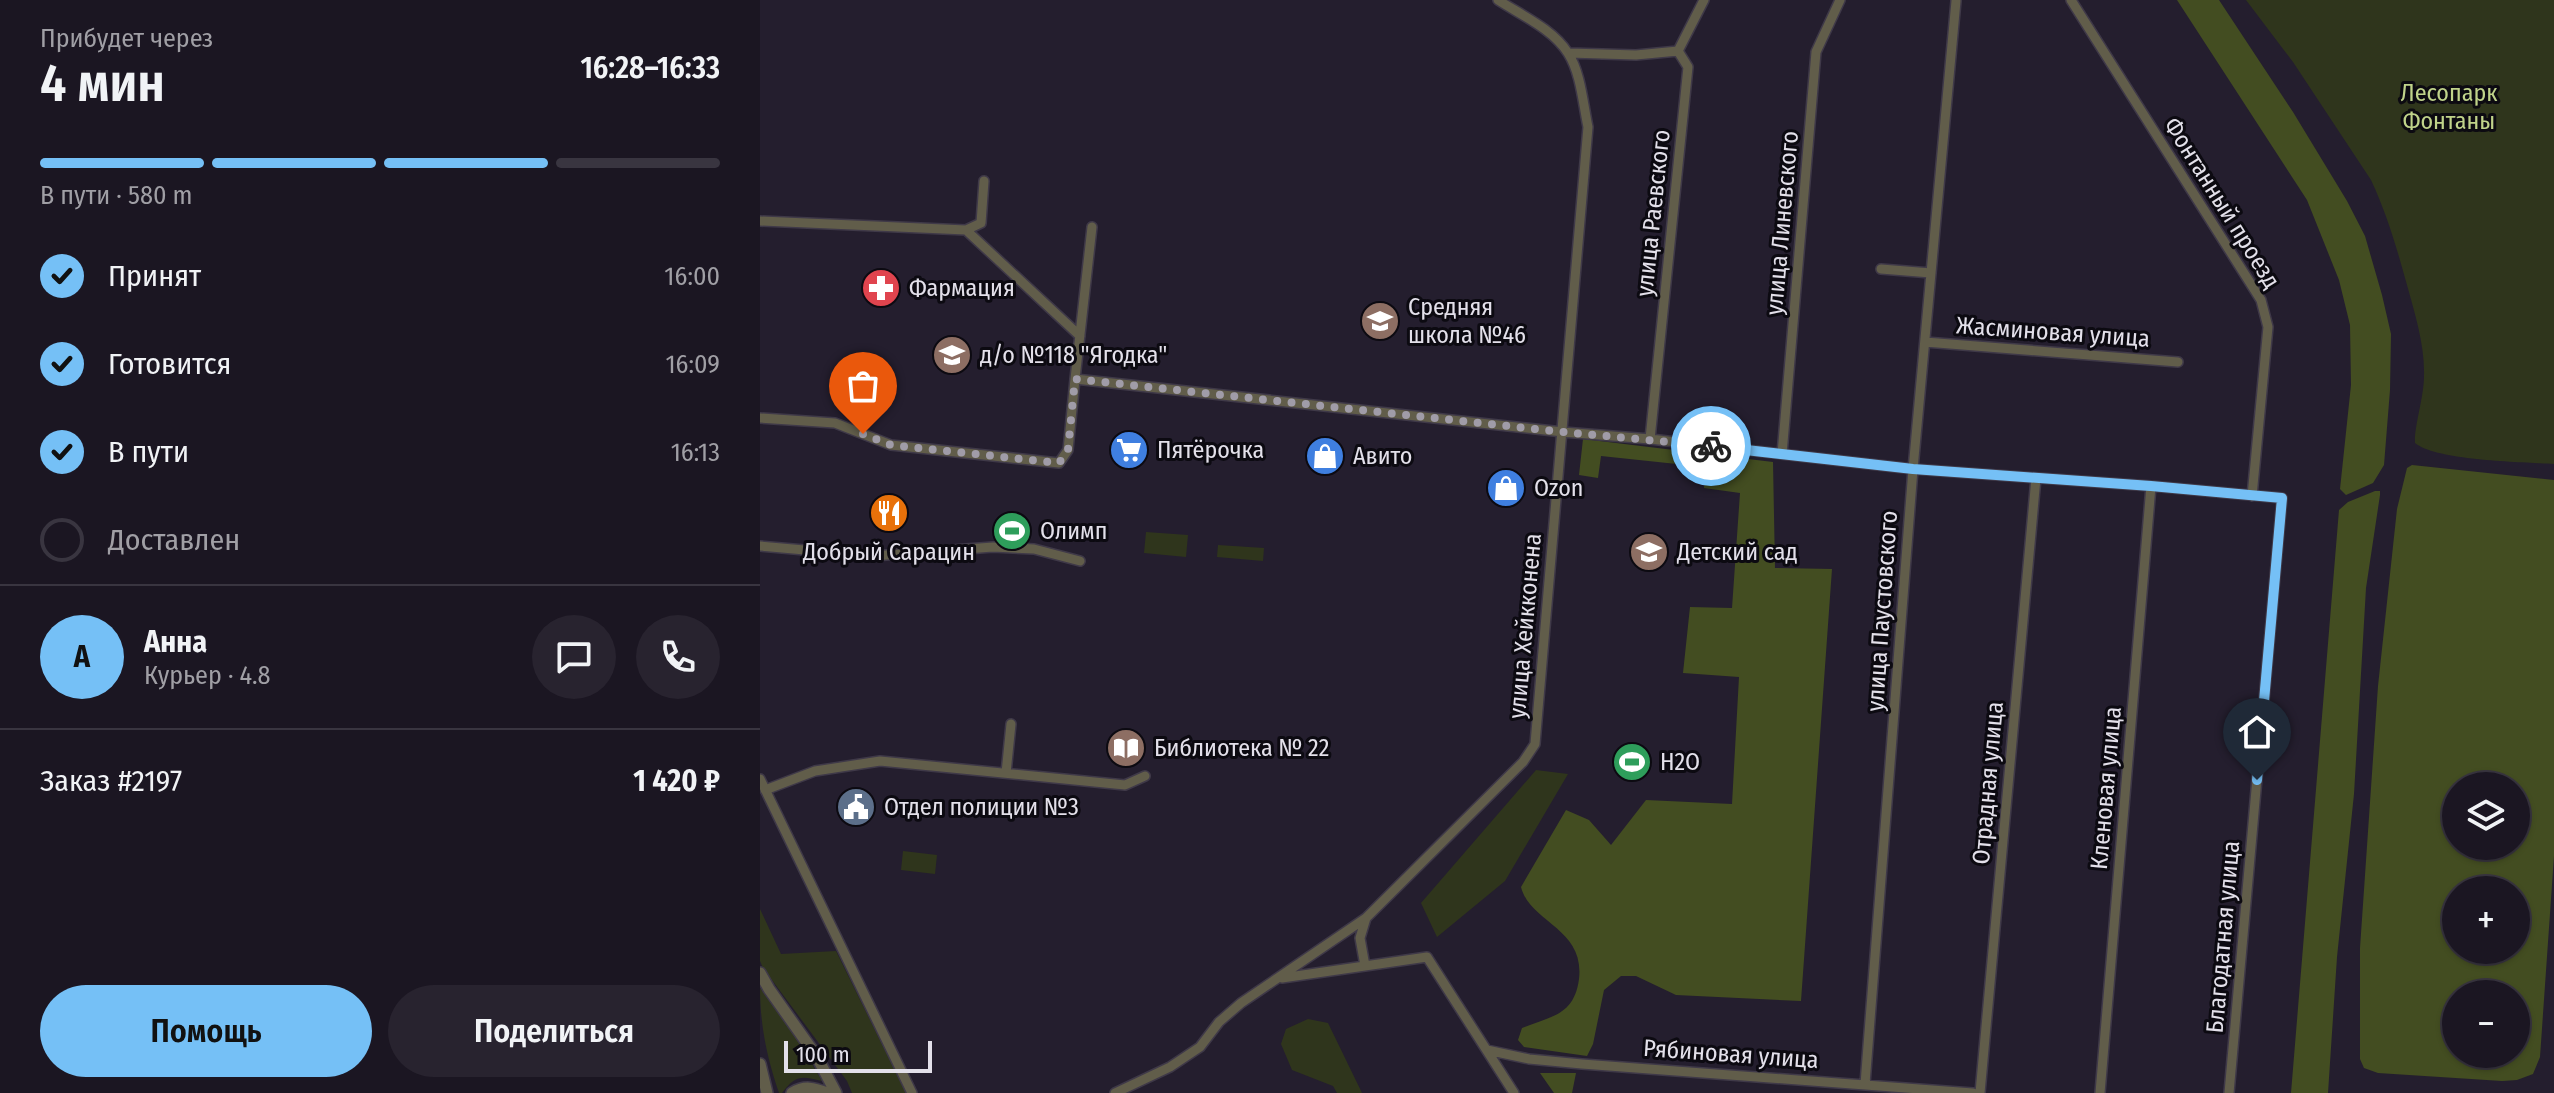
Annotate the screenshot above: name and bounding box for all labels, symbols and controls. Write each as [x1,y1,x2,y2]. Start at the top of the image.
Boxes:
text: Прибудет через [40,23,213,54]
text: 16:28–16:33 [580,50,720,86]
text: 4 мин [40,52,165,115]
park label: Лесопарк Фонтаны [2401,79,2498,135]
street label: Фонтанный проезд [2158,113,2286,293]
street label: улица Раевского [1630,128,1676,298]
street label: улица Линевского [1760,130,1804,316]
text: В пути · 580 m [40,180,193,211]
icon: check [40,254,84,298]
text: Принят [108,258,201,294]
text: 16:00 [664,261,720,292]
pharmacy icon: Фармация [860,267,902,309]
place label: Фармация [909,274,1015,302]
place label: Средняя школа №46 [1408,293,1526,349]
school or university icon: Средняя школа №46 [1359,300,1401,342]
street label: Жасминовая улица [1955,311,2151,353]
school or university icon: д/о №118 "Ягодка" [931,334,973,376]
place label: д/о №118 "Ягодка" [980,341,1167,369]
icon: check [40,342,84,386]
text: Готовится [108,346,231,382]
text: 16:09 [665,349,720,380]
pin [829,352,897,434]
icon: bag [841,364,885,408]
courier [1671,406,1751,486]
icon: bike [1689,424,1733,468]
supermarket icon: Пятёрочка [1108,429,1150,471]
icon: check [40,430,84,474]
text: В пути [108,434,189,470]
shop icon: Авито [1304,435,1346,477]
place label: Пятёрочка [1157,436,1264,464]
text: 16:13 [671,437,720,468]
place label: Авито [1353,442,1412,470]
shop icon: Ozon [1485,467,1527,509]
place label: Ozon [1534,474,1583,502]
restaurant icon: Добрый Сарацин [868,492,910,534]
sports icon: Олимп [991,510,1033,552]
street label: улица Паустовского [1861,510,1903,712]
place label: Олимп [1040,517,1107,545]
text: Доставлен [108,522,240,558]
school or university icon: Детский сад [1628,531,1670,573]
street label: улица Хейкконена [1503,532,1547,720]
place label: Добрый Сарацин [802,538,975,566]
place label: Детский сад [1676,538,1798,566]
button: chat [532,615,616,699]
button: phone [636,615,720,699]
text: Анна [144,624,207,660]
text: А [74,639,90,675]
text: Курьер · 4.8 [144,660,271,691]
pin [2223,698,2291,780]
street label: Отрадная улица [1967,700,2009,866]
street label: Кленовая улица [2085,705,2127,871]
icon: home [2235,710,2279,754]
library icon: Библиотека № 22 [1105,727,1147,769]
place label: Библиотека № 22 [1154,734,1329,762]
sports icon: H2O [1611,741,1653,783]
place label: H2O [1660,748,1700,776]
text: Заказ #2197 [40,763,182,799]
text: 1 420 ₽ [633,763,720,799]
map controls [2442,772,2530,1068]
button: layers [2442,772,2530,860]
public building icon: Отдел полиции №3 [835,786,877,828]
place label: Отдел полиции №3 [884,793,1079,821]
street label: Благодатная улица [2201,840,2245,1034]
button: + [2442,876,2530,964]
button: − [2442,980,2530,1068]
button: Помощь [40,985,372,1077]
button: Поделиться [388,985,720,1077]
street label: Рябиновая улица [1642,1034,1820,1074]
scale bar [784,1037,932,1073]
text: 100 m [796,1041,850,1068]

